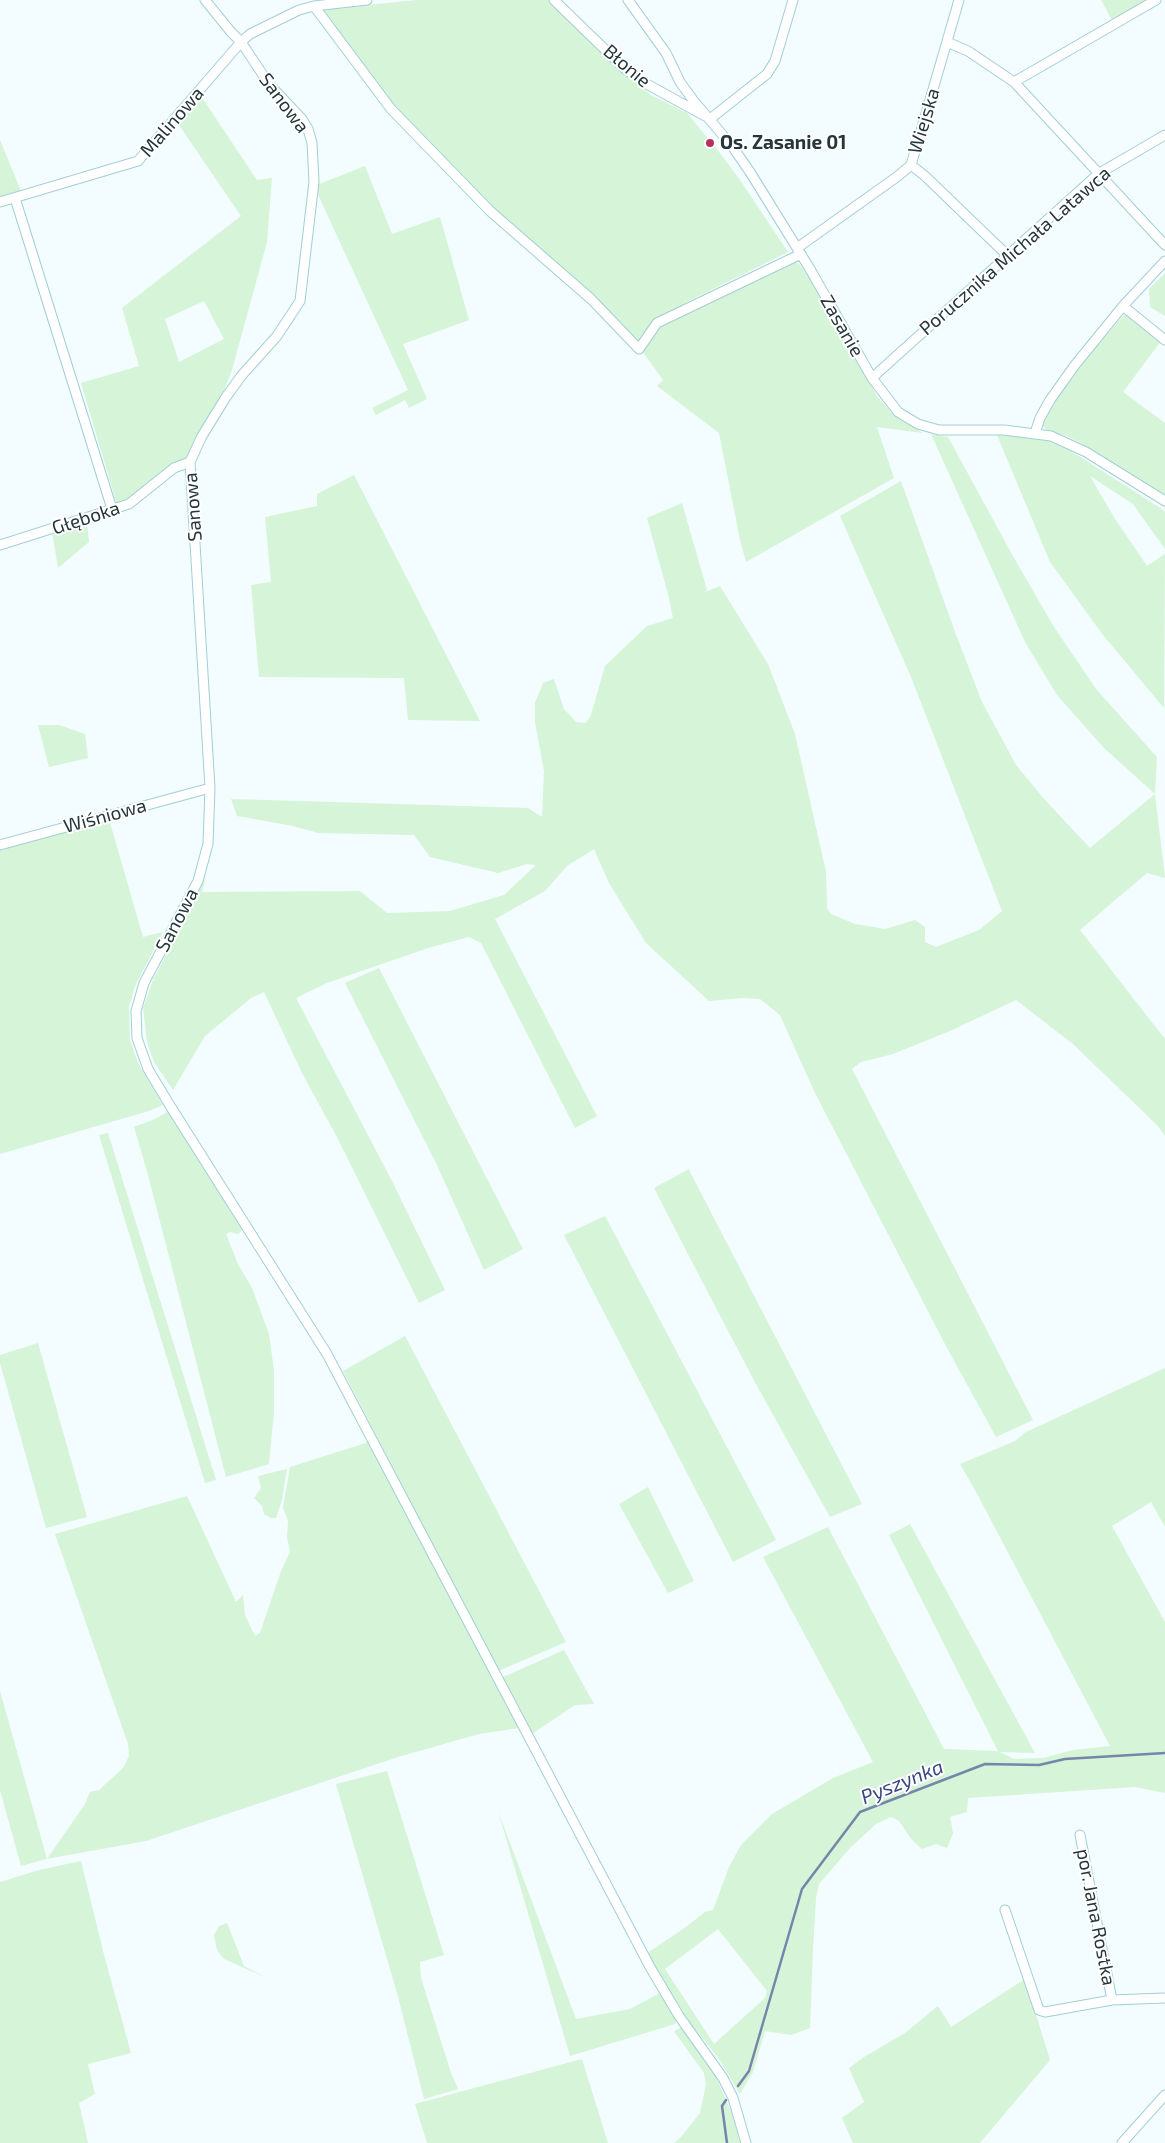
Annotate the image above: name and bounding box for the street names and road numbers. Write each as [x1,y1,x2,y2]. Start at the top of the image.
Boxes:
street label: Błonie [599,40,655,92]
street label: Sanowa [254,69,314,137]
street label: Malinowa [135,82,209,162]
street label: Wiejska [903,85,945,157]
street label: Porucznika Michała Latawca [915,162,1115,340]
street label: Zasanie [815,291,869,361]
street label: Sanowa [179,472,207,542]
street label: Głęboka [49,496,123,540]
street label: Wiśniowa [61,794,149,838]
street label: Sanowa [151,884,203,956]
street label: por. Jana Rostka [1072,1847,1120,1987]

